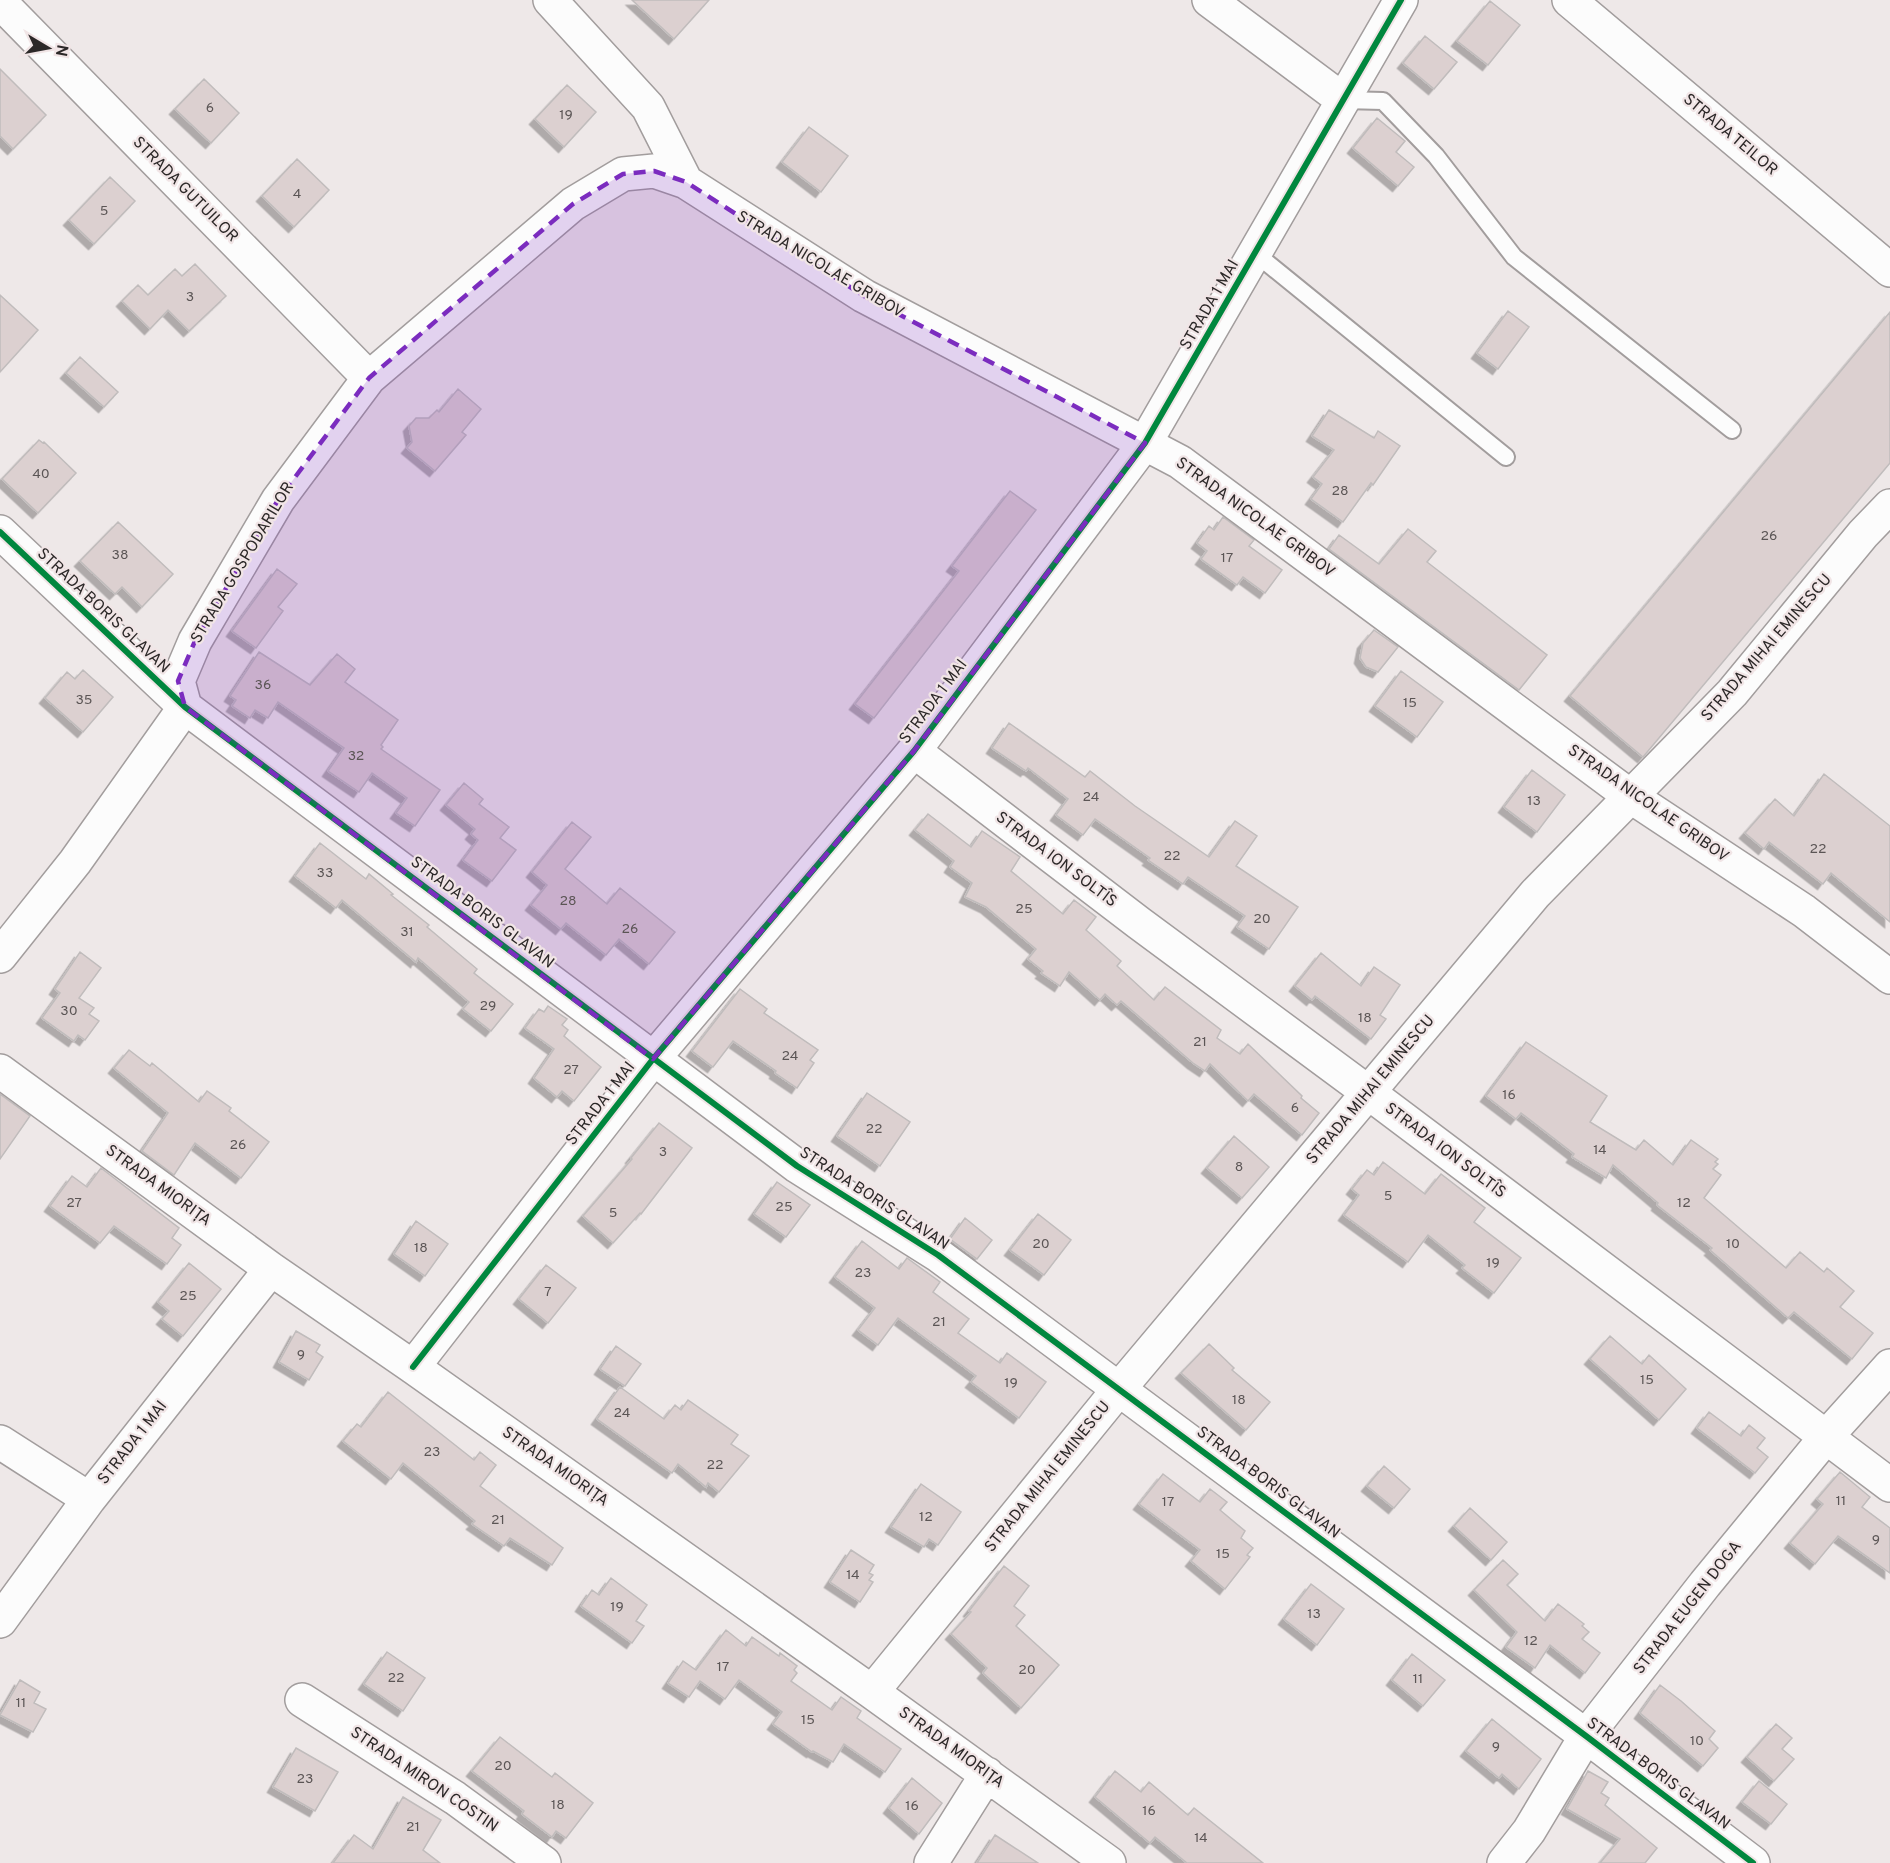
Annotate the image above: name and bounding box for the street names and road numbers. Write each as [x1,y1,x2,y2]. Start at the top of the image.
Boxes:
street label: STRADA TEILOR [1679,90,1781,180]
street label: STRADA GUTUILOR [128,133,242,247]
street label: STRADA NICOLAE GRIBOV [733,207,907,323]
street label: STRADA 1 MAI [1176,256,1244,354]
street label: STRADA NICOLAE GRIBOV [1171,453,1339,583]
street label: STRADA GOSPODARILOR [187,479,299,647]
street label: STRADA BORIS GLAVAN [32,544,174,678]
street label: STRADA MIHAI EMINESCU [1697,570,1837,726]
street label: STRADA 1 MAI [896,656,972,748]
street label: STRADA NICOLAE GRIBOV [1564,741,1732,867]
street label: STRADA ION SOLTÎS [991,806,1122,912]
street label: STRADA BORIS GLAVAN [406,852,558,974]
street label: STRADA MIHAI EMINESCU [1303,1011,1439,1169]
street label: STRADA 1 MAI [562,1058,640,1150]
street label: STRADA ION SOLTÎS [1380,1097,1511,1203]
street label: STRADA MIORIȚA [101,1141,215,1231]
street label: STRADA BORIS GLAVAN [795,1143,953,1255]
street label: STRADA 1 MAI [94,1397,172,1489]
street label: STRADA MIHAI EMINESCU [981,1397,1115,1557]
street label: STRADA BORIS GLAVAN [1192,1422,1344,1544]
street label: STRADA MIORIȚA [498,1423,612,1511]
street label: STRADA EUGEN DOGA [1630,1537,1746,1679]
street label: STRADA MIORIȚA [894,1703,1008,1793]
street label: STRADA BORIS GLAVAN [1582,1713,1734,1835]
street label: STRADA MIRON COSTIN [346,1723,502,1837]

